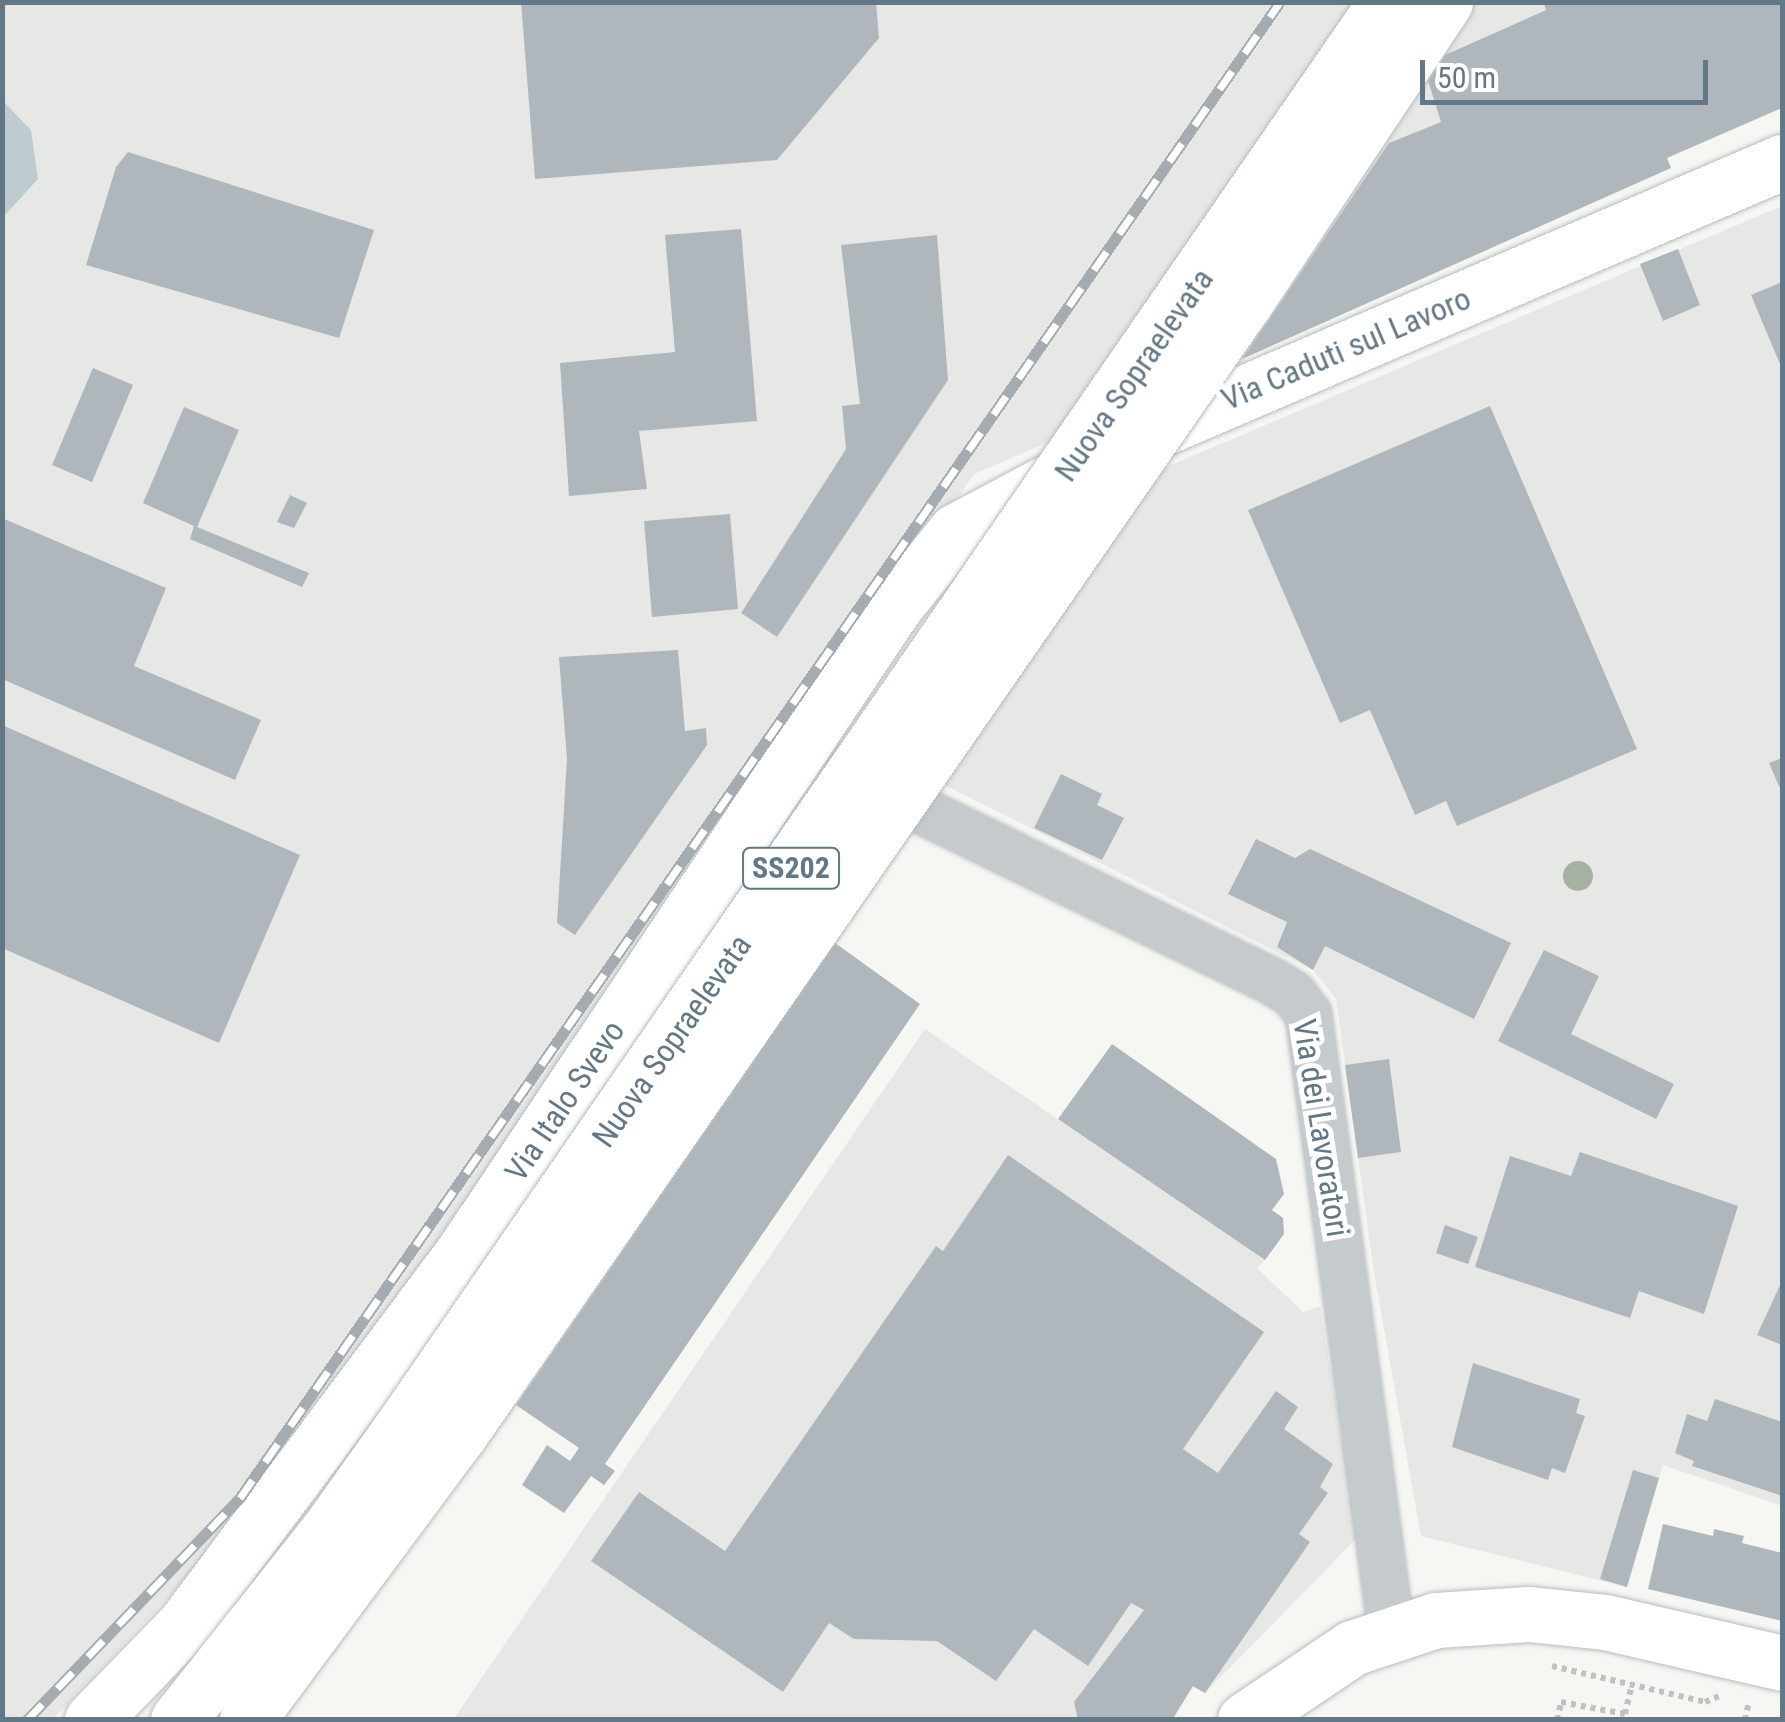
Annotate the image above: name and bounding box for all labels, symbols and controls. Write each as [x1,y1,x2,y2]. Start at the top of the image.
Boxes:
scale bar [1425,40,1712,102]
text: 50 m [1437,60,1496,95]
street label: Nuova Sopraelevata [1046,261,1222,489]
street label: Via Caduti sul Lavoro [1216,279,1476,419]
road number: SS202 [741,843,841,893]
street label: Nuova Sopraelevata [584,927,760,1155]
street label: Via Italo Svevo [497,1013,633,1189]
street label: Via dei Lavoratori [1285,1016,1357,1240]

